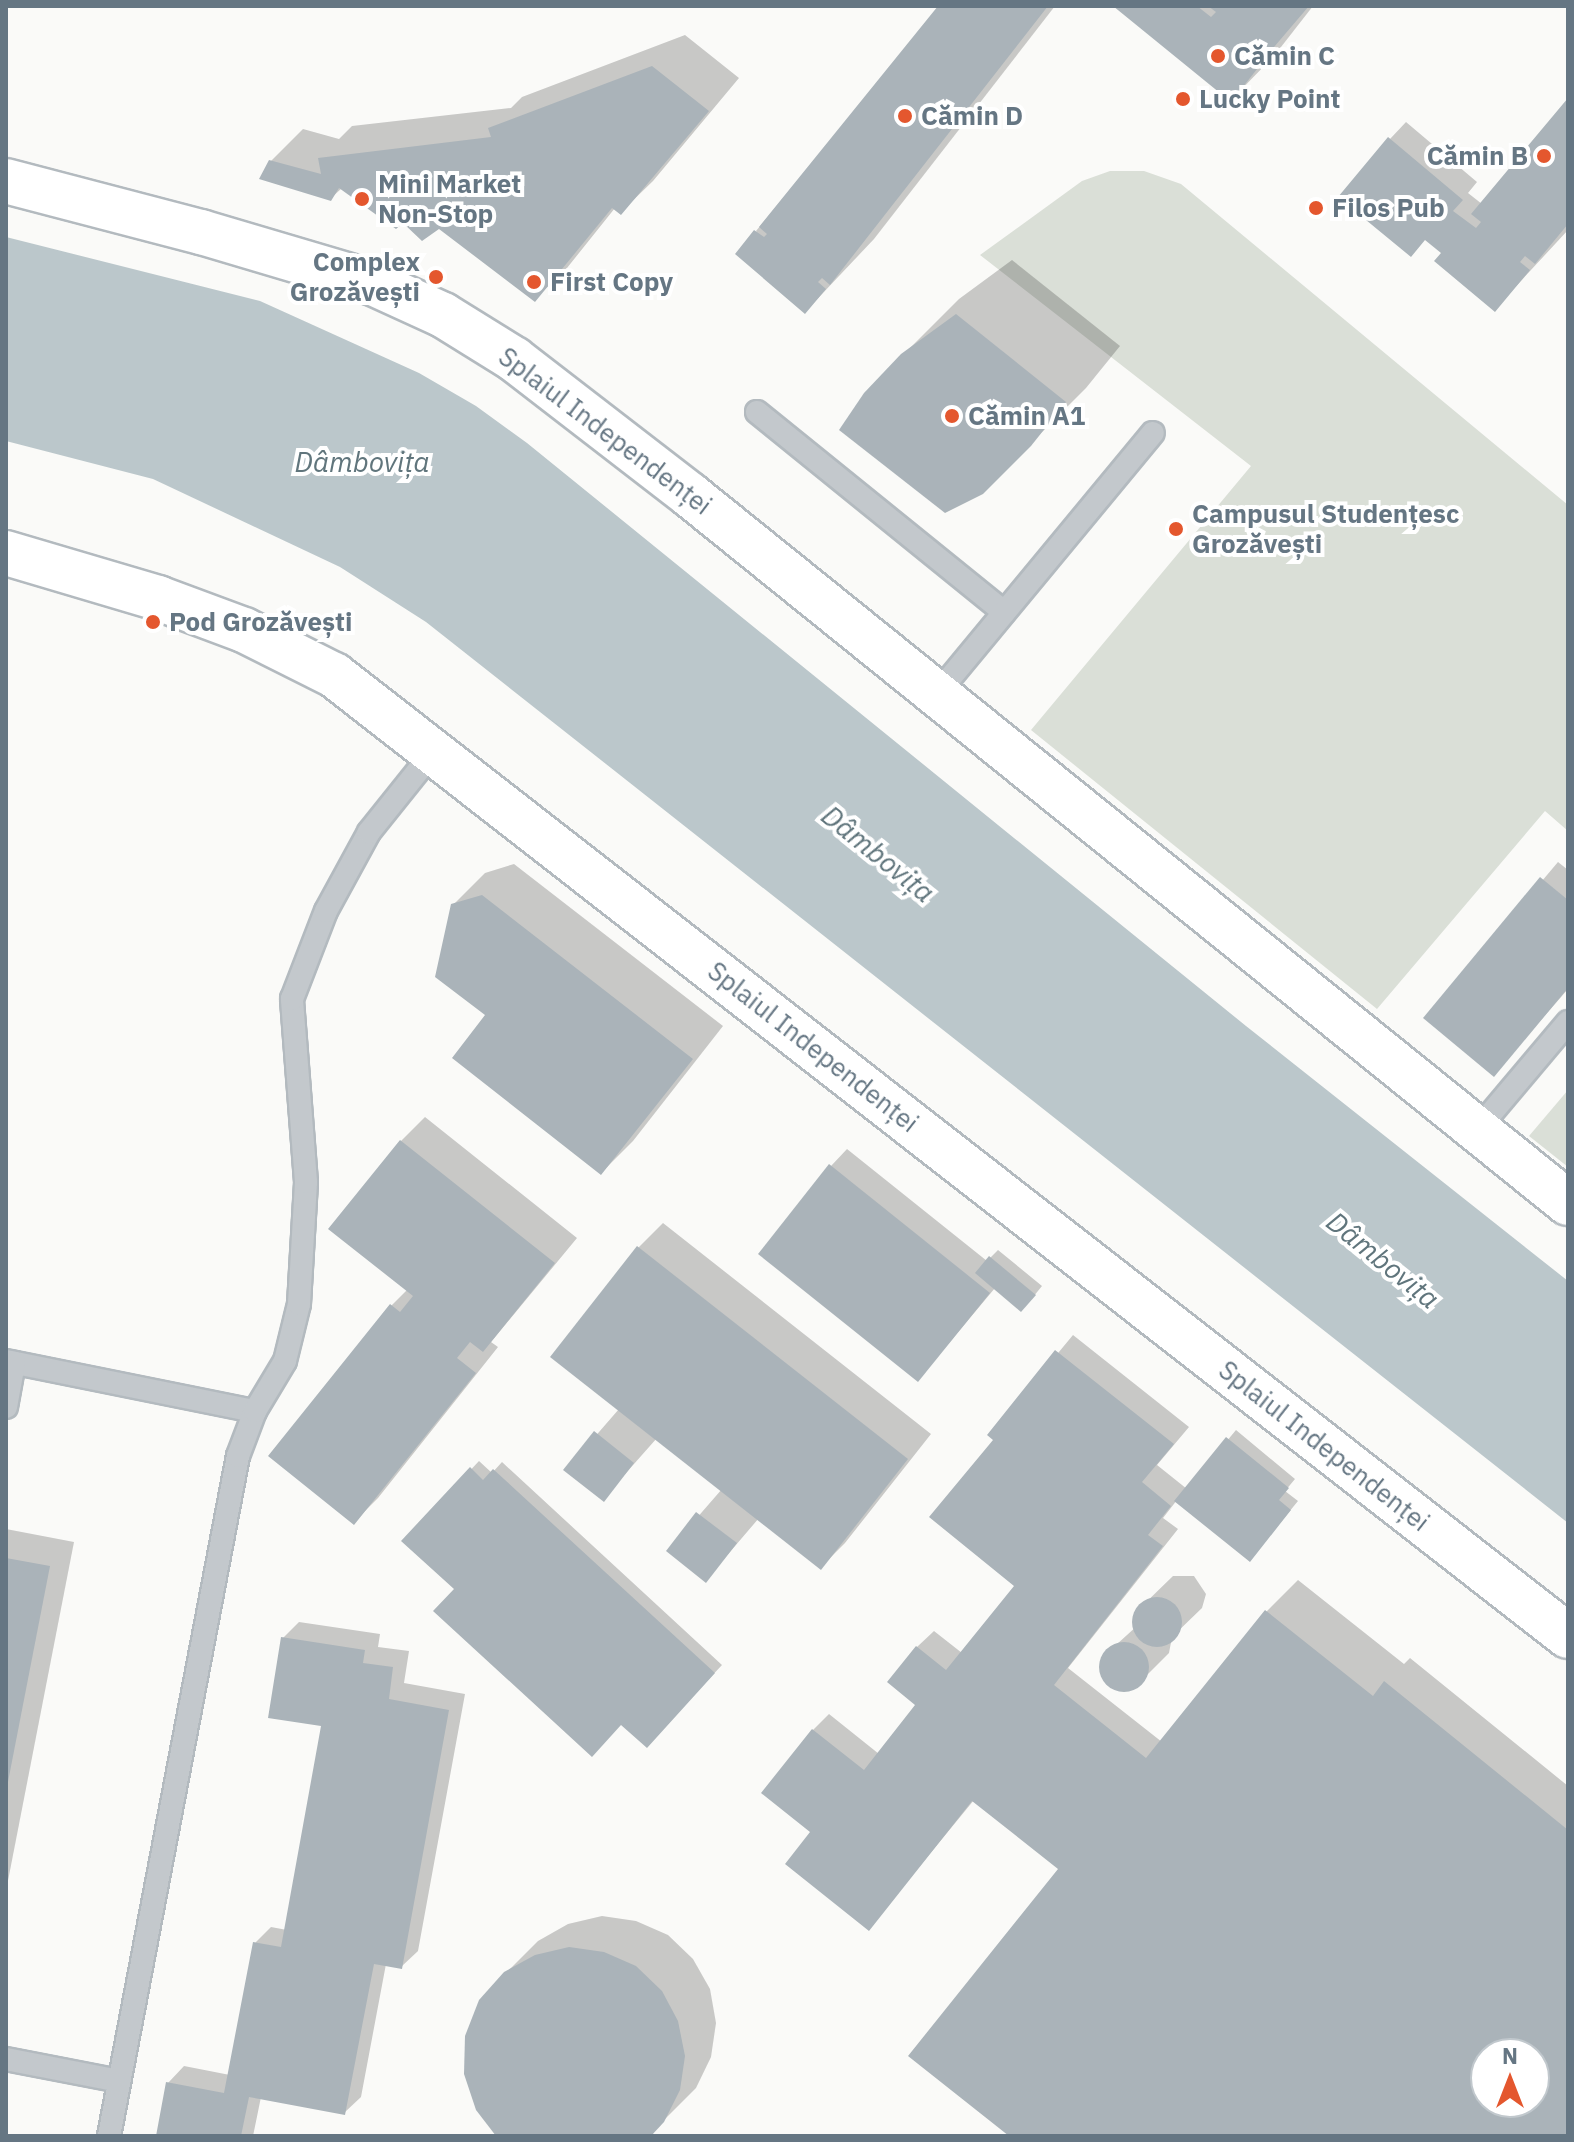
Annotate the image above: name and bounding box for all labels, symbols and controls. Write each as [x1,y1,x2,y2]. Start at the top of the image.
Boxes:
place label: Cămin C [1234,40,1335,72]
marker: Cămin C [1209,47,1227,65]
place label: Lucky Point [1199,83,1341,115]
marker: Lucky Point [1174,90,1192,108]
place label: Cămin D [921,100,1023,132]
marker: Cămin D [896,107,914,125]
place label: Cămin B [1427,140,1528,172]
marker: Cămin B [1535,147,1553,165]
place label: Mini Market Non-Stop [378,168,521,230]
marker: Mini Market Non-Stop [353,190,371,208]
place label: Filos Pub [1332,192,1445,224]
marker: Filos Pub [1307,199,1325,217]
place label: Complex Grozăvești [290,246,420,308]
place label: First Copy [550,266,673,298]
marker: Complex Grozăvești [427,268,445,286]
marker: First Copy [525,273,543,291]
street label: Splaiul Independenței [493,341,717,521]
place label: Cămin A1 [968,400,1085,432]
marker: Cămin A1 [943,407,961,425]
water label: Dâmbovița [294,445,430,479]
place label: Campusul Studențesc Grozăvești [1192,498,1459,560]
marker: Campusul Studențesc Grozăvești [1167,520,1185,538]
place label: Pod Grozăvești [169,606,352,638]
marker: Pod Grozăvești [144,613,162,631]
water label: Dâmbovița [815,798,941,910]
street label: Splaiul Independenței [702,955,924,1139]
water label: Dâmbovița [1320,1204,1446,1316]
street label: Splaiul Independenței [1213,1354,1435,1538]
north arrow [1470,2038,1550,2118]
text: N [1502,2041,1518,2070]

